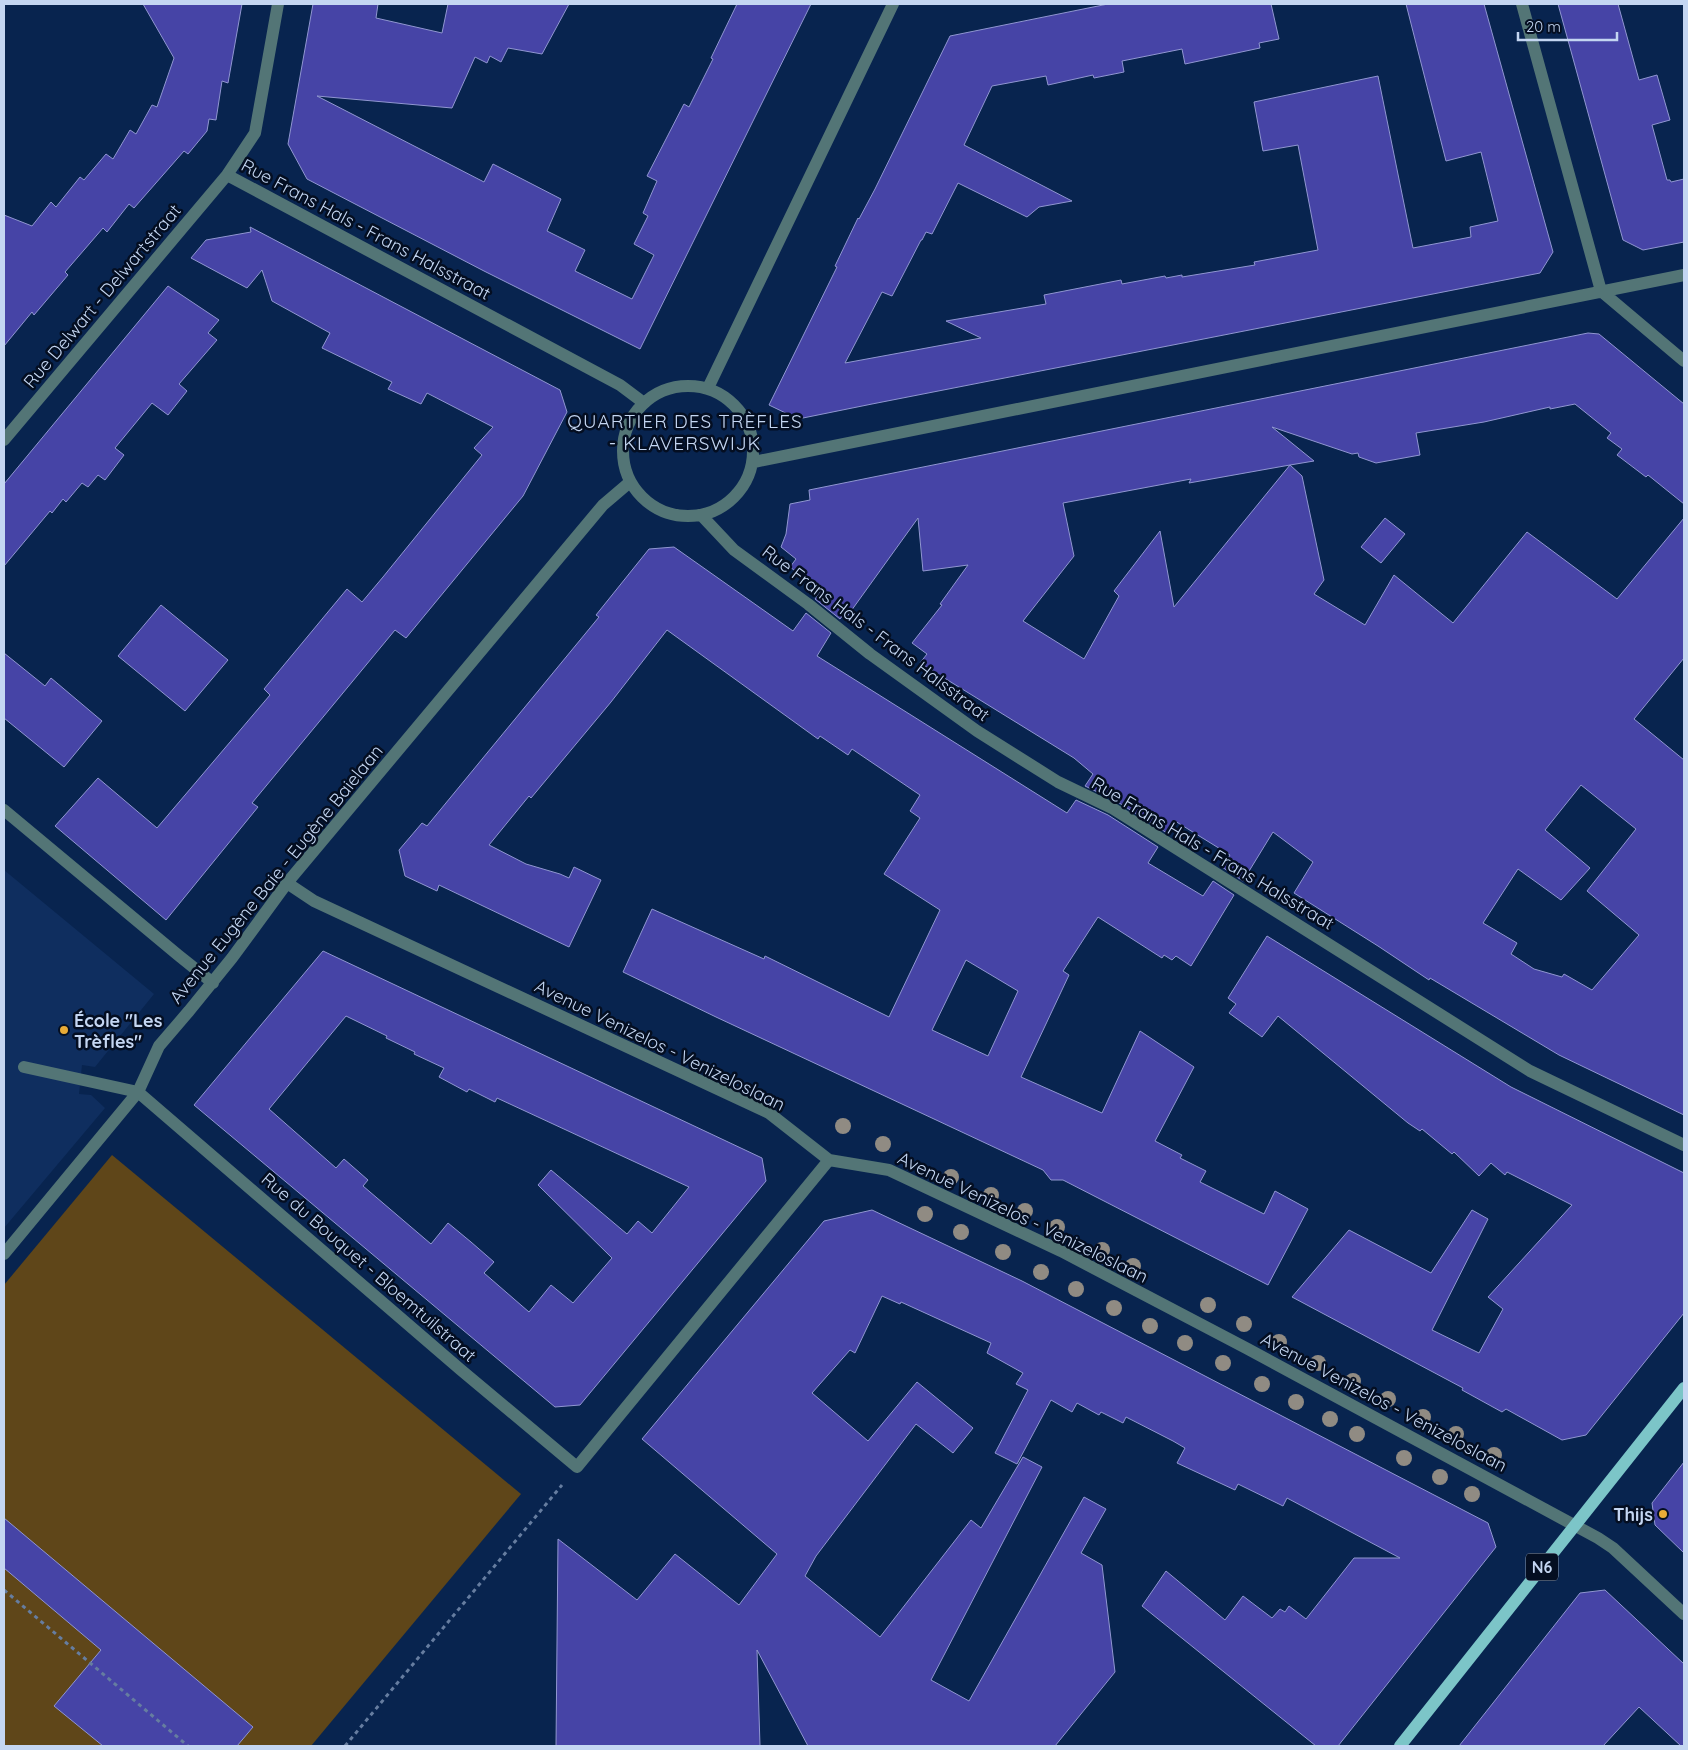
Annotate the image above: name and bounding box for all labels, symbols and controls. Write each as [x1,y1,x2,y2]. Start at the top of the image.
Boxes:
scale bar [1518,10,1617,42]
text: 20 m [1526,17,1561,36]
street label: Rue Frans Hals - Frans Halsstraat [237,153,495,305]
street label: Rue Delwart - Delwartstraat [18,199,186,393]
district label: QUARTIER DES TRÈFLES - KLAVERSWIJK [567,409,803,455]
street label: Rue Frans Hals - Frans Halsstraat [758,540,994,726]
street label: Avenue Eugène Baie - Eugène Baielaan [164,740,388,1008]
street label: Rue Frans Hals - Frans Halsstraat [1087,771,1339,935]
street label: Avenue Venizelos - Venizeloslaan [531,974,789,1116]
place label: École "Les Trèfles" [74,1009,163,1053]
marker: École "Les Trèfles" [58,1024,70,1036]
street label: Avenue Venizelos - Venizeloslaan [894,1146,1152,1288]
street label: Rue du Bouquet - Bloemtuilstraat [257,1167,481,1367]
street label: Avenue Venizelos - Venizeloslaan [1257,1327,1511,1477]
place label: Thijs [1613,1503,1653,1526]
marker: Thijs [1657,1508,1669,1520]
road number: N6 [1526,1554,1558,1580]

